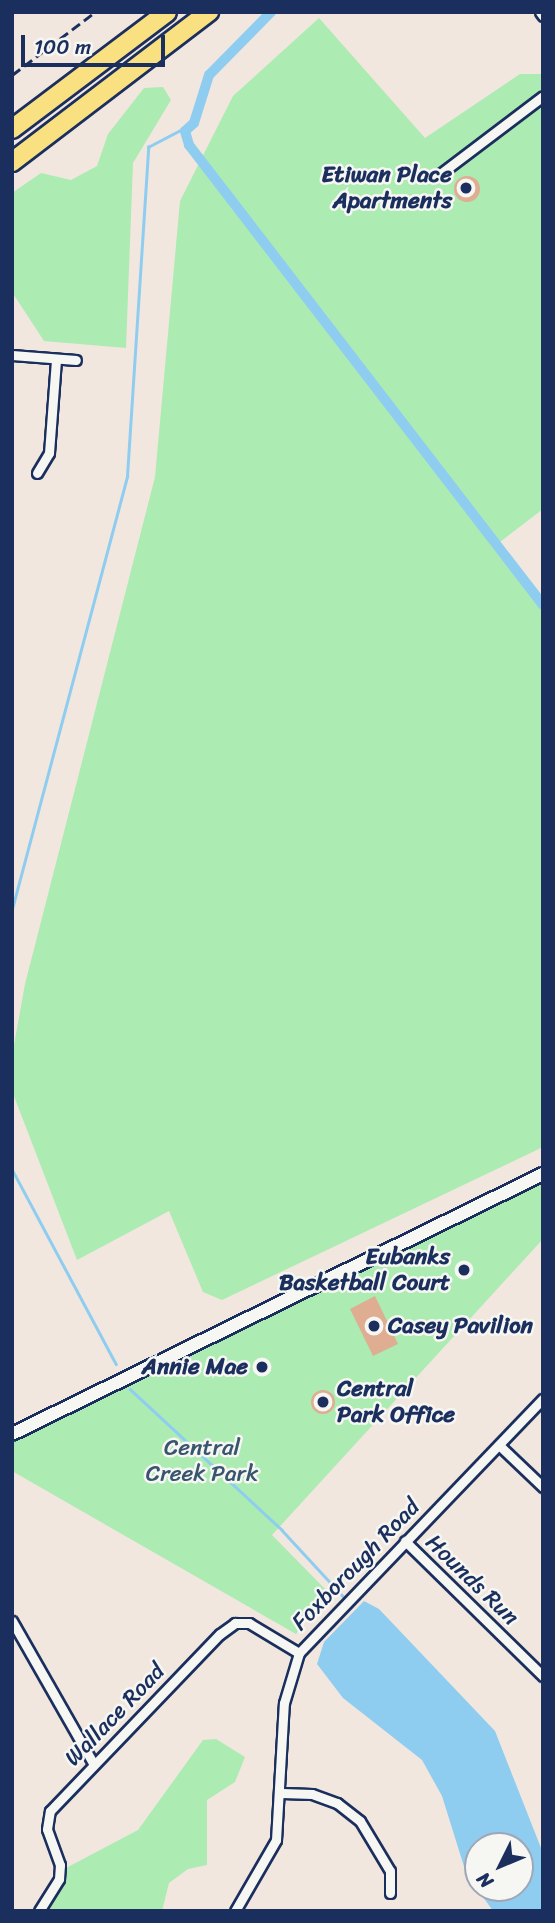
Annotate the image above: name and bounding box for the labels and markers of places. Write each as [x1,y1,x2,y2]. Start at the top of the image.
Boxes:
place label: Etiwan Place Apartments [322,161,452,215]
marker: Etiwan Place Apartments [458,180,474,196]
place label: Eubanks Basketball Court [279,1243,450,1297]
marker: Eubanks Basketball Court [456,1262,472,1278]
place label: Casey Pavilion [388,1312,534,1340]
marker: Casey Pavilion [366,1318,382,1334]
place label: Annie Mae [142,1353,248,1381]
marker: Annie Mae [254,1359,270,1375]
place label: Central Park Office [337,1375,455,1429]
marker: Central Park Office [315,1394,331,1410]

